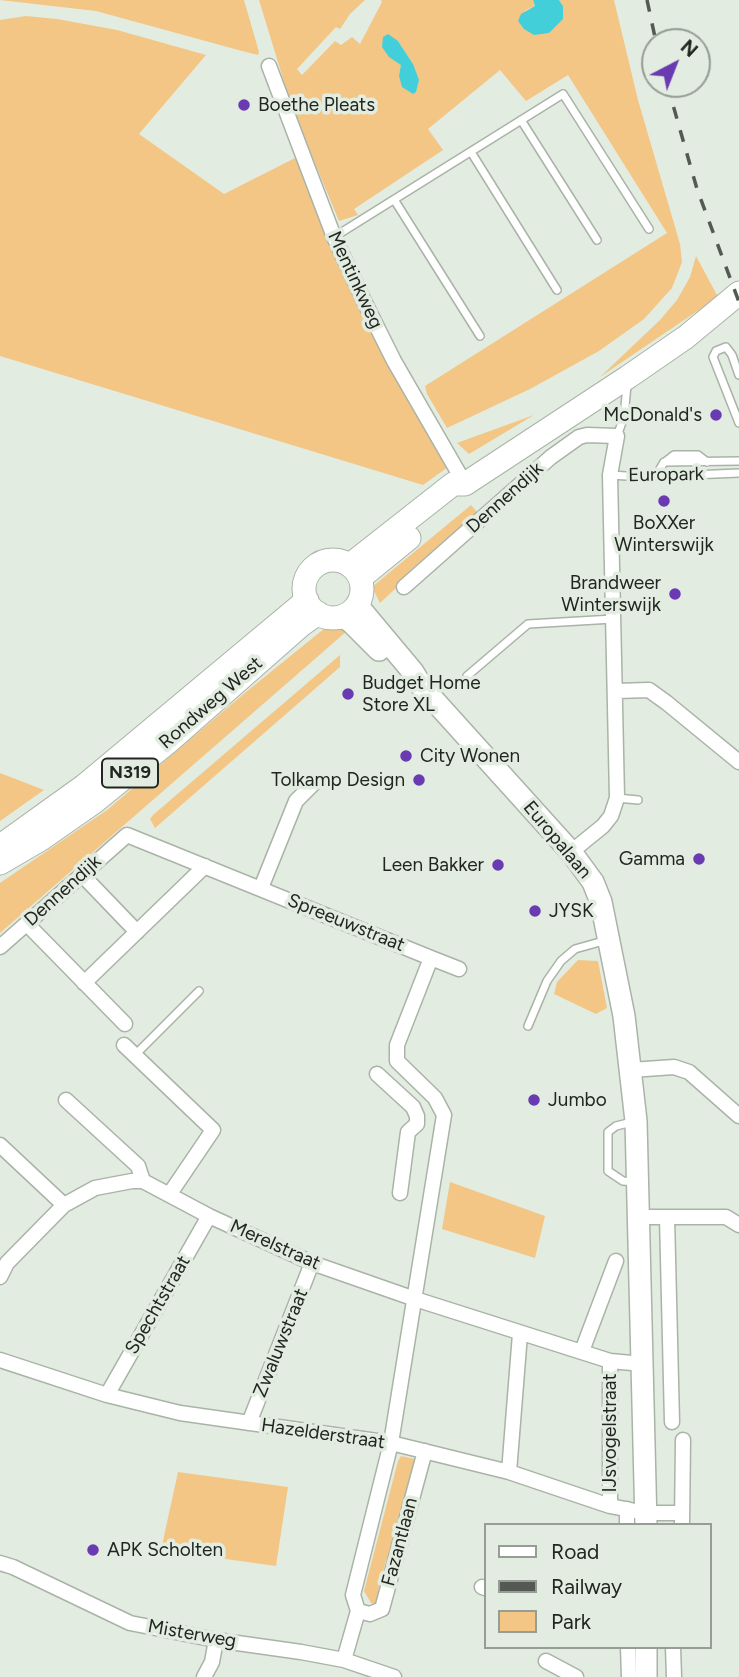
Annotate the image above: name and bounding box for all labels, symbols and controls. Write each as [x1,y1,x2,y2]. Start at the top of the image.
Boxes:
north arrow [641,28,711,98]
text: N [676,35,702,62]
place label: Boethe Pleats [258,94,375,116]
marker: Boethe Pleats [236,97,252,113]
street label: Mentinkweg [323,228,387,332]
place label: McDonald's [603,404,702,426]
marker: McDonald's [708,407,724,423]
street label: Dennendijk [462,458,548,538]
street label: Europark [628,463,704,487]
marker: BoXXer Winterswijk [656,493,672,509]
place label: BoXXer Winterswijk [614,512,714,556]
place label: Brandweer Winterswijk [561,572,661,616]
marker: Brandweer Winterswijk [667,586,683,602]
street label: Rondweg West [155,652,267,754]
place label: Budget Home Store XL [362,672,481,716]
marker: Budget Home Store XL [340,686,356,702]
place label: City Wonen [420,745,520,767]
marker: City Wonen [398,748,414,764]
road number: N319 [102,758,158,788]
place label: Tolkamp Design [271,769,405,791]
marker: Tolkamp Design [411,772,427,788]
street label: Europalaan [518,797,596,883]
place label: Gamma [619,848,685,870]
street label: Dennendijk [20,851,106,931]
marker: Gamma [691,851,707,867]
place label: Leen Bakker [382,854,484,876]
marker: Leen Bakker [490,857,506,873]
street label: Spreeuwstraat [284,889,408,957]
place label: JYSK [549,900,594,922]
marker: JYSK [527,903,543,919]
place label: Jumbo [548,1089,607,1111]
marker: Jumbo [526,1092,542,1108]
street label: Merelstraat [226,1215,324,1275]
street label: Spechtstraat [121,1252,195,1358]
street label: Zwaluwstraat [249,1285,313,1401]
street label: IJsvogelstraat [599,1373,621,1493]
street label: Hazelderstraat [260,1414,386,1454]
street label: Fazantlaan [377,1495,423,1589]
legend [484,1523,711,1649]
place label: APK Scholten [107,1539,223,1561]
text: Road [551,1539,599,1564]
marker: APK Scholten [85,1542,101,1558]
text: Railway [551,1574,622,1599]
text: Park [551,1609,591,1634]
street label: Misterweg [146,1615,238,1653]

